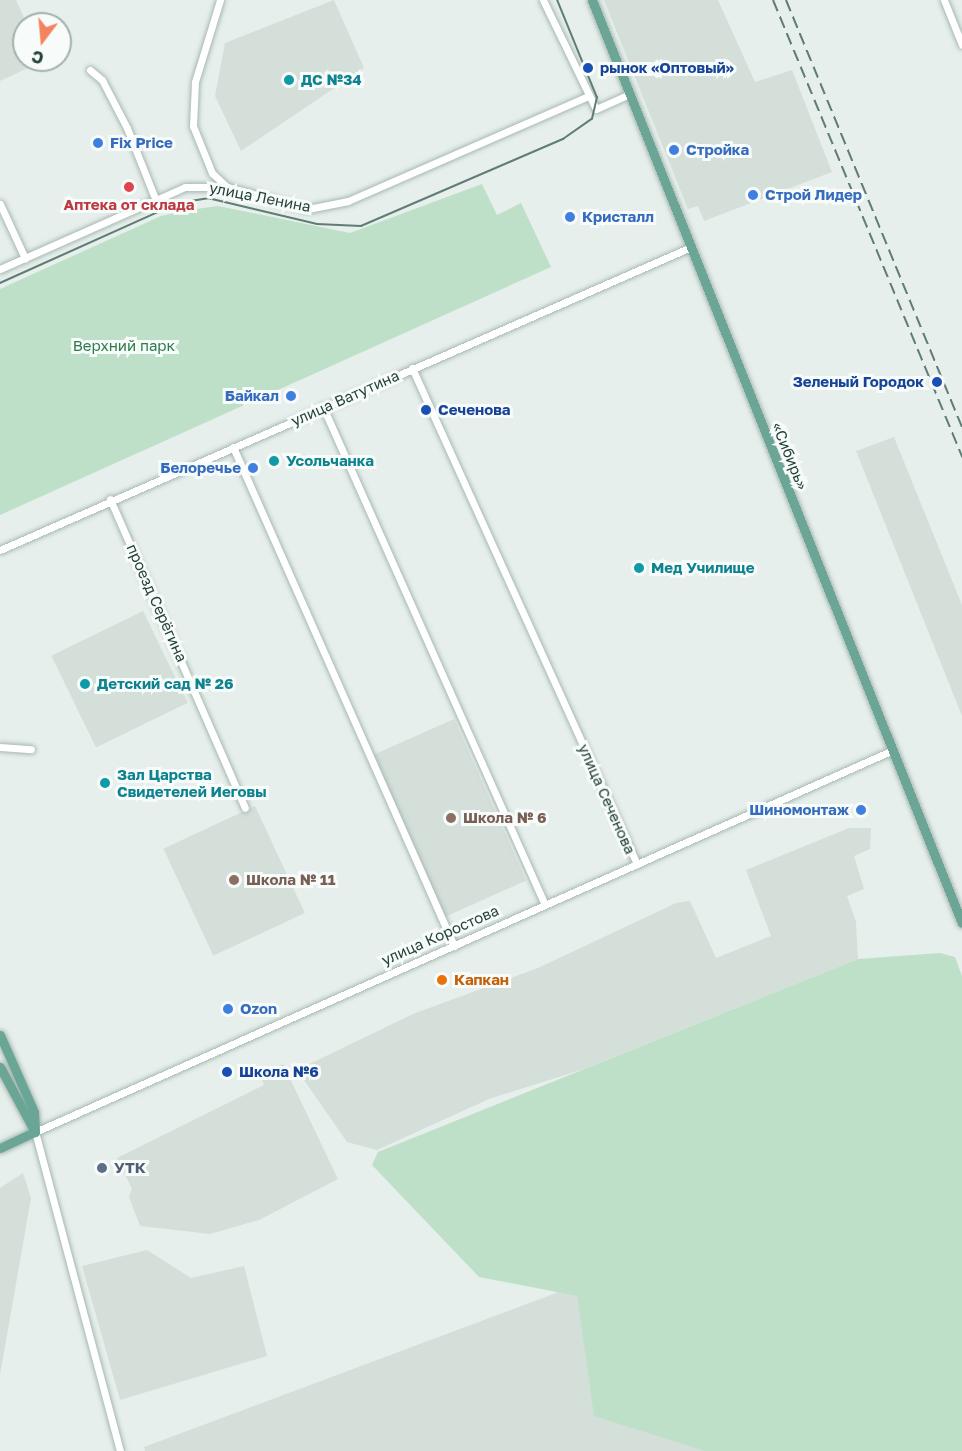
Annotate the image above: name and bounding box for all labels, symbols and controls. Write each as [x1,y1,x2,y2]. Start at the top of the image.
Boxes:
north arrow [12,12,72,72]
text: С [29,46,46,69]
place label: рынок «Оптовый» [600,59,734,77]
marker: рынок «Оптовый» [581,61,595,75]
place label: ДС №34 [301,71,362,89]
marker: ДС №34 [282,73,296,87]
place label: Fix Price [110,134,173,152]
marker: Fix Price [91,136,105,150]
place label: Стройка [686,141,749,159]
marker: Стройка [667,143,681,157]
street label: улица Ленина [208,178,312,216]
marker: Аптека от склада [122,180,136,194]
place label: Строй Лидер [765,186,862,204]
marker: Строй Лидер [746,188,760,202]
place label: Аптека от склада [64,196,194,214]
place label: Кристалл [582,208,654,226]
marker: Кристалл [563,210,577,224]
park label: Верхний парк [73,337,175,355]
street label: улица Ватутина [288,366,402,430]
place label: Зеленый Городок [793,373,924,391]
marker: Зеленый Городок [928,373,946,391]
place label: Байкал [225,387,279,405]
marker: Байкал [284,389,298,403]
place label: Сеченова [438,401,511,419]
marker: Сеченова [419,403,433,417]
street label: «Сибирь» [768,420,812,492]
place label: Усольчанка [286,452,374,470]
marker: Усольчанка [267,454,281,468]
place label: Белоречье [160,459,241,477]
marker: Белоречье [246,461,260,475]
street label: проезд Серёгина [123,541,191,665]
place label: Мед Училище [651,559,755,577]
marker: Мед Училище [632,561,646,575]
place label: Детский сад № 26 [97,675,234,693]
marker: Детский сад № 26 [78,677,92,691]
street label: улица Сеченова [575,741,639,857]
place label: Зал Царства Свидетелей Иеговы [117,765,267,800]
marker: Зал Царства Свидетелей Иеговы [98,776,112,790]
place label: Шиномонтаж [749,801,849,819]
marker: Шиномонтаж [854,803,868,817]
place label: Школа № 6 [463,809,547,827]
marker: Школа № 6 [444,811,458,825]
place label: Школа № 11 [246,871,335,889]
marker: Школа № 11 [227,873,241,887]
street label: улица Коростова [379,901,501,969]
place label: Капкан [454,971,509,989]
marker: Капкан [435,973,449,987]
place label: Ozon [240,1000,277,1018]
marker: Ozon [221,1002,235,1016]
place label: Школа №6 [239,1063,319,1081]
marker: Школа №6 [220,1065,234,1079]
place label: УТК [114,1159,146,1177]
marker: УТК [95,1161,109,1175]

